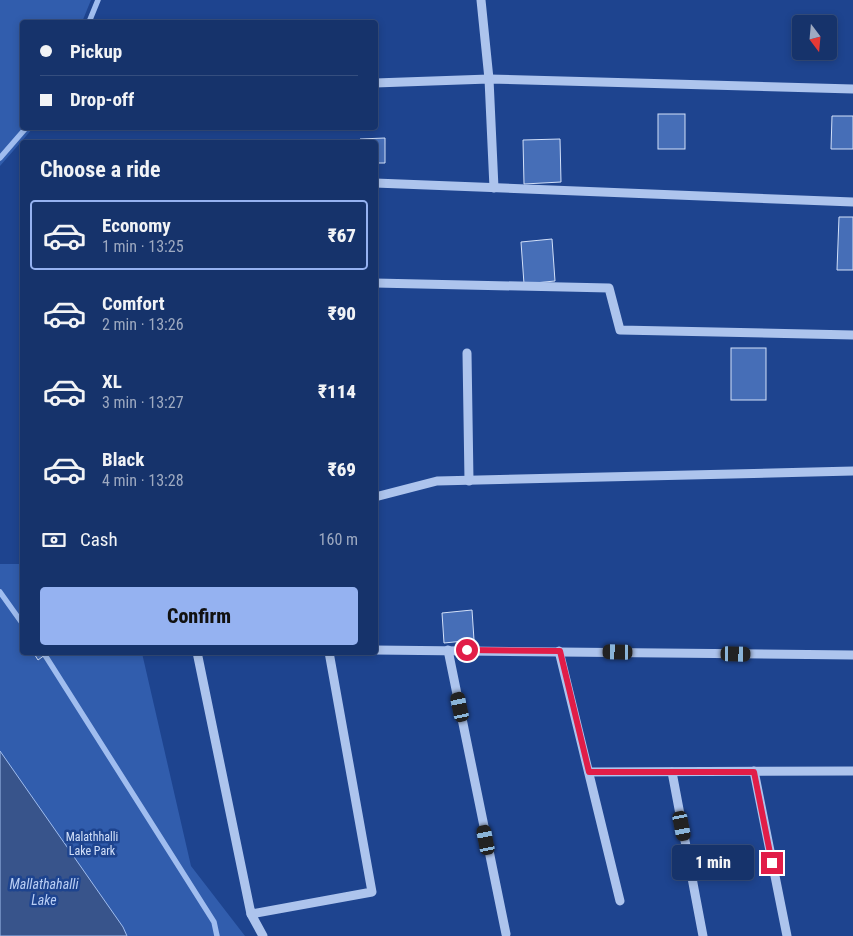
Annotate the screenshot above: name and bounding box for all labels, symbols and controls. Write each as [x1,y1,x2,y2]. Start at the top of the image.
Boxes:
north arrow [792,15,838,60]
map controls [792,15,837,60]
text: Pickup [70,40,122,63]
text: Drop-off [70,88,134,111]
text: Choose a ride [40,157,161,182]
icon: car [42,213,87,258]
text: Economy [102,214,171,237]
text: ₹67 [328,224,356,247]
text: 1 min · 13:25 [102,237,184,256]
icon: car [42,291,87,336]
text: Comfort [102,292,165,315]
text: ₹90 [328,302,356,325]
text: 2 min · 13:26 [102,315,184,334]
icon: car [42,369,87,414]
text: XL [102,370,122,393]
text: ₹114 [318,380,356,403]
text: 3 min · 13:27 [102,393,184,412]
icon: car [42,447,87,492]
text: Black [102,448,144,471]
text: ₹69 [328,458,356,481]
text: 4 min · 13:28 [102,471,184,490]
icon: cash [40,526,68,554]
text: Cash [80,528,118,551]
text: 160 m [319,530,358,549]
button: Confirm [40,587,358,645]
route start [456,639,478,661]
car [602,644,633,660]
car [720,646,751,662]
car [449,691,470,723]
car [671,810,692,842]
car [475,824,496,856]
park label: Malathhalli Lake Park [66,830,118,858]
callout: 1 min [672,846,754,880]
route end [761,852,783,874]
text: 1 min [695,853,731,872]
water label: Mallathahalli Lake [9,876,79,908]

